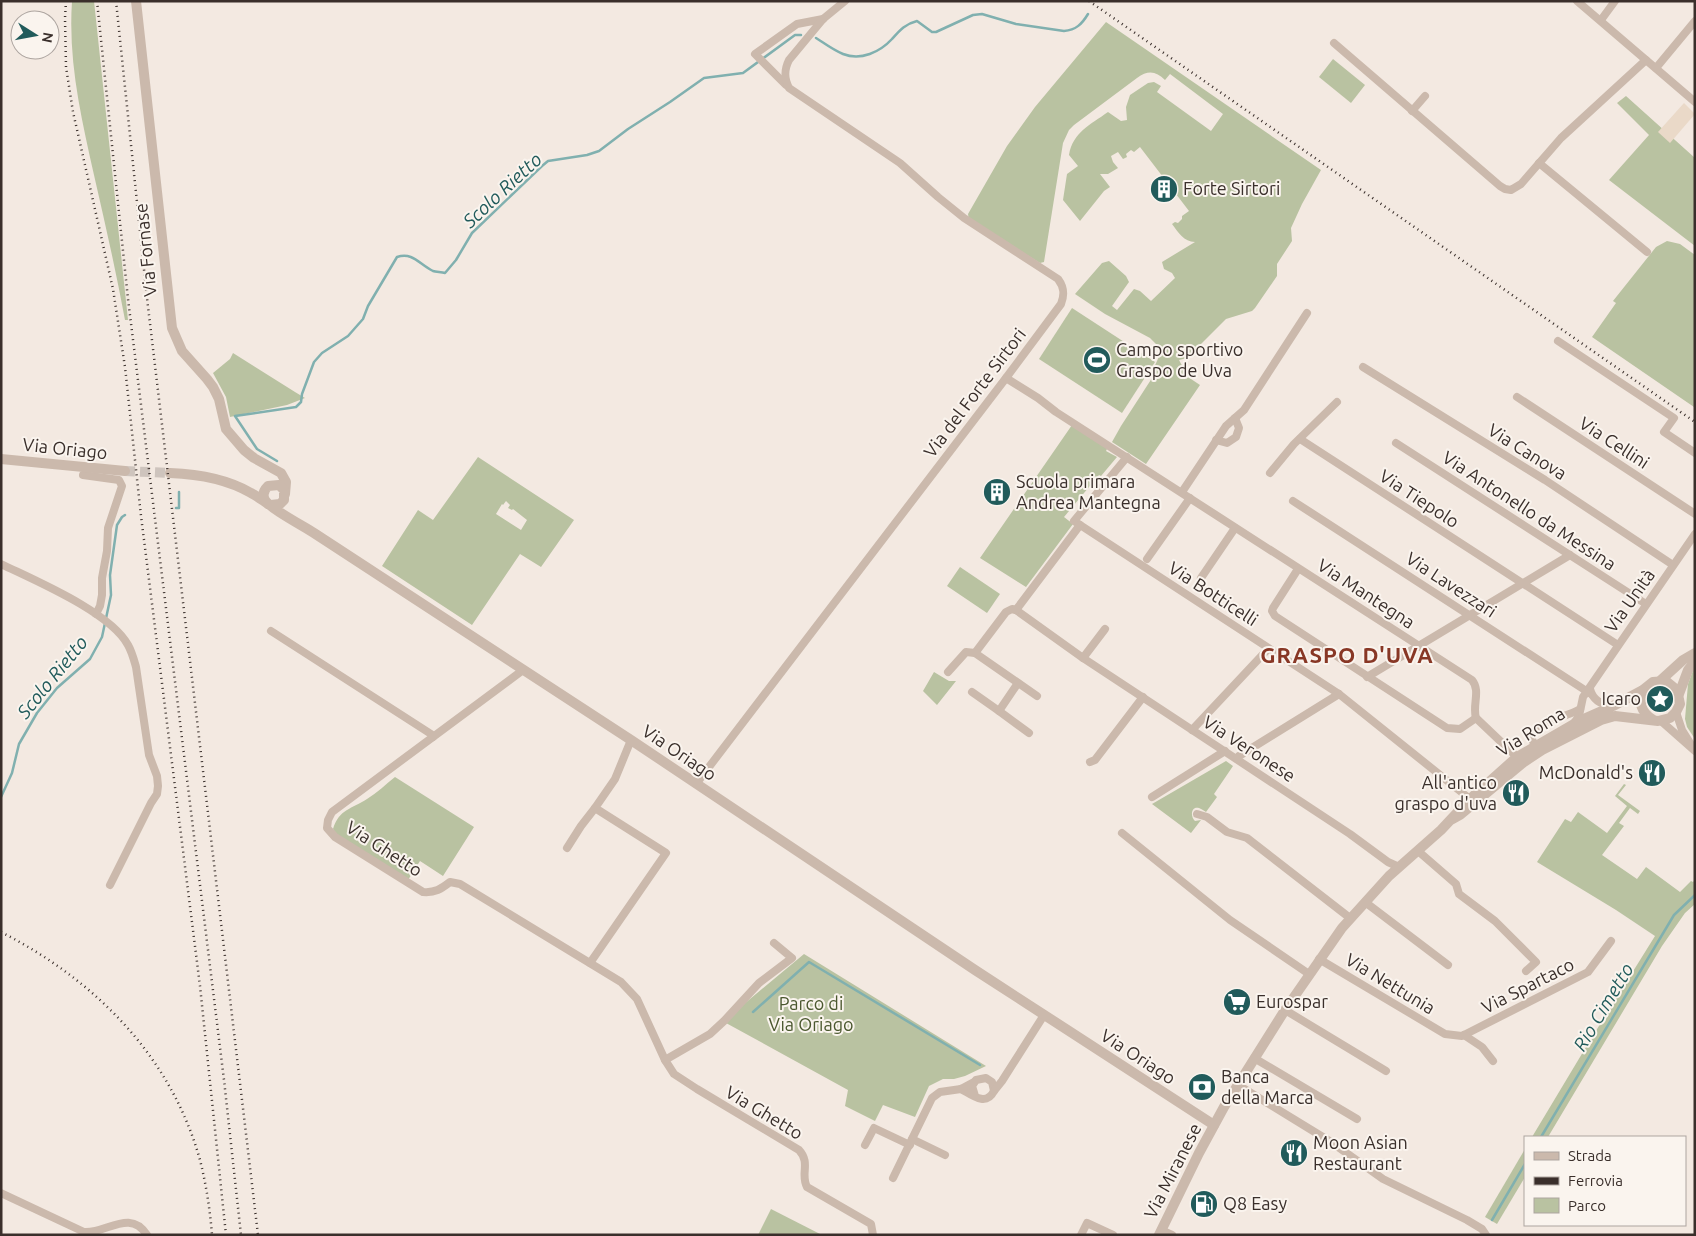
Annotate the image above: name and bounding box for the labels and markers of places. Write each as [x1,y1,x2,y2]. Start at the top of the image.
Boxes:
building icon: Forte Sirtori [1149,174,1179,204]
place label: Forte Sirtori [1183,178,1280,198]
place label: Campo sportivo Graspo de Uva [1116,339,1243,380]
sports icon: Campo sportivo Graspo de Uva [1082,345,1112,375]
place label: Scuola primara Andrea Mantegna [1016,471,1161,512]
building icon: Scuola primara Andrea Mantegna [982,477,1012,507]
place icon: Icaro [1645,684,1675,714]
place label: Icaro [1601,688,1641,708]
restaurant icon: McDonald's [1637,758,1667,788]
place label: McDonald's [1539,762,1633,782]
place label: All'antico graspo d'uva [1394,772,1497,813]
restaurant icon: All'antico graspo d'uva [1501,778,1531,808]
supermarket icon: Eurospar [1222,987,1252,1017]
place label: Eurospar [1256,991,1328,1011]
place label: Banca della Marca [1221,1066,1314,1107]
bank icon: Banca della Marca [1187,1072,1217,1102]
place label: Moon Asian Restaurant [1313,1132,1408,1173]
restaurant icon: Moon Asian Restaurant [1279,1138,1309,1168]
fuel station icon: Q8 Easy [1189,1189,1219,1219]
place label: Q8 Easy [1223,1193,1287,1214]

